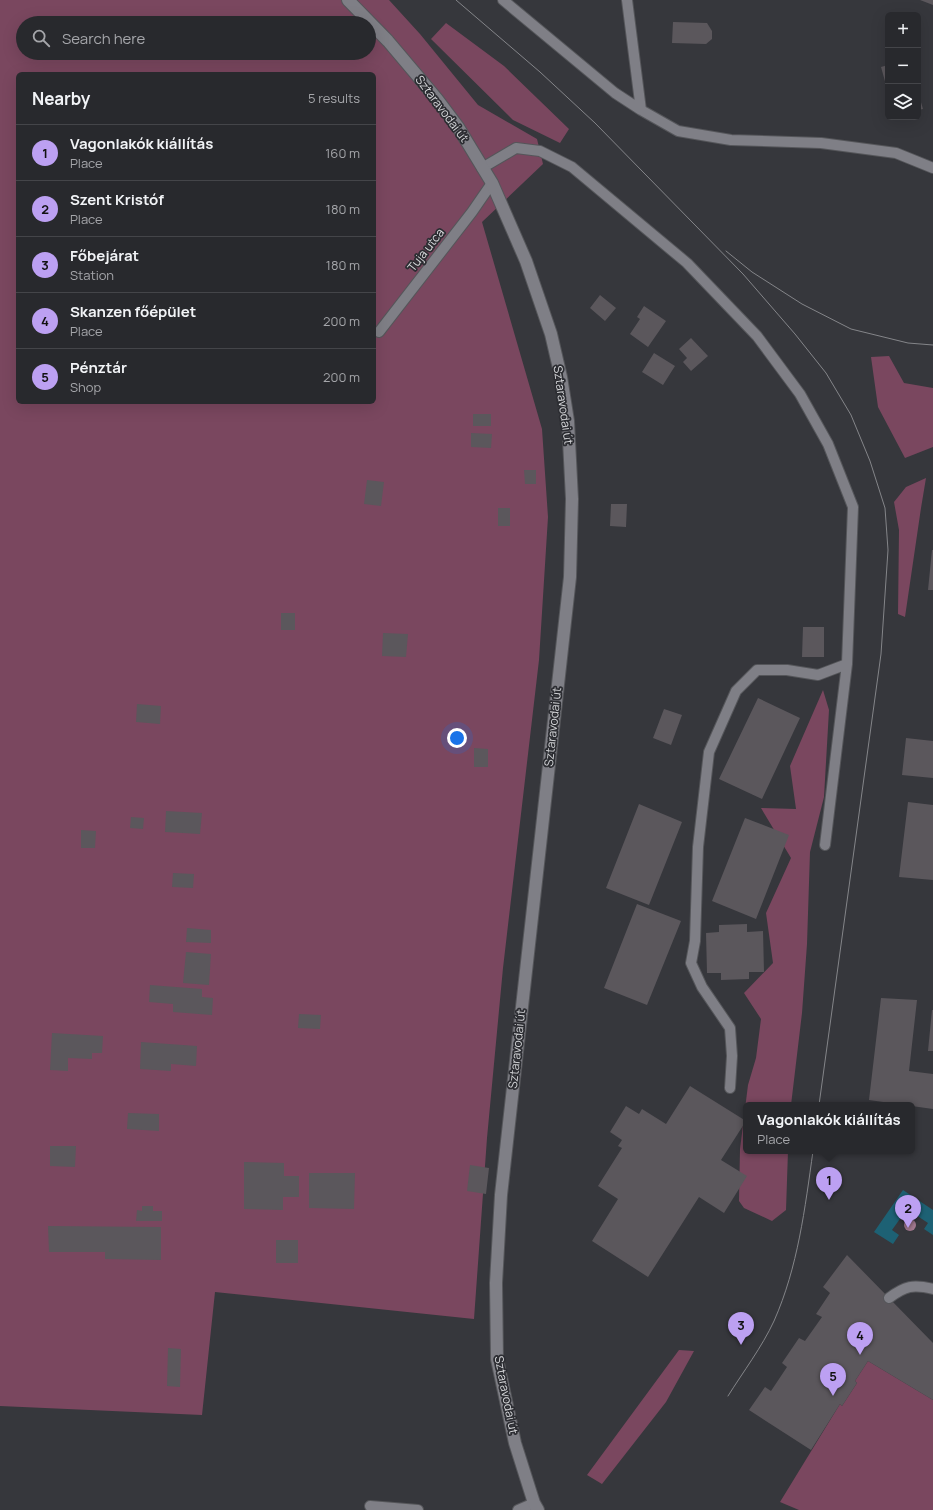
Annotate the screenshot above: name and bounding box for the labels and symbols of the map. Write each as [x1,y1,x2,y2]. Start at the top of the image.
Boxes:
street label: Sztaravodai út [412,72,473,146]
street label: Tuja utca [403,224,448,275]
street label: Sztaravodai út [550,364,577,446]
street label: Sztaravodai út [540,686,565,767]
your location [447,728,467,748]
street label: Sztaravodai út [504,1008,529,1089]
pin: 1 [816,1167,842,1200]
pin: 2 [895,1195,921,1228]
pin: 3 [728,1312,754,1345]
pin: 4 [847,1322,873,1355]
street label: Sztaravodai út [491,1354,522,1436]
pin: 5 [820,1363,846,1396]

